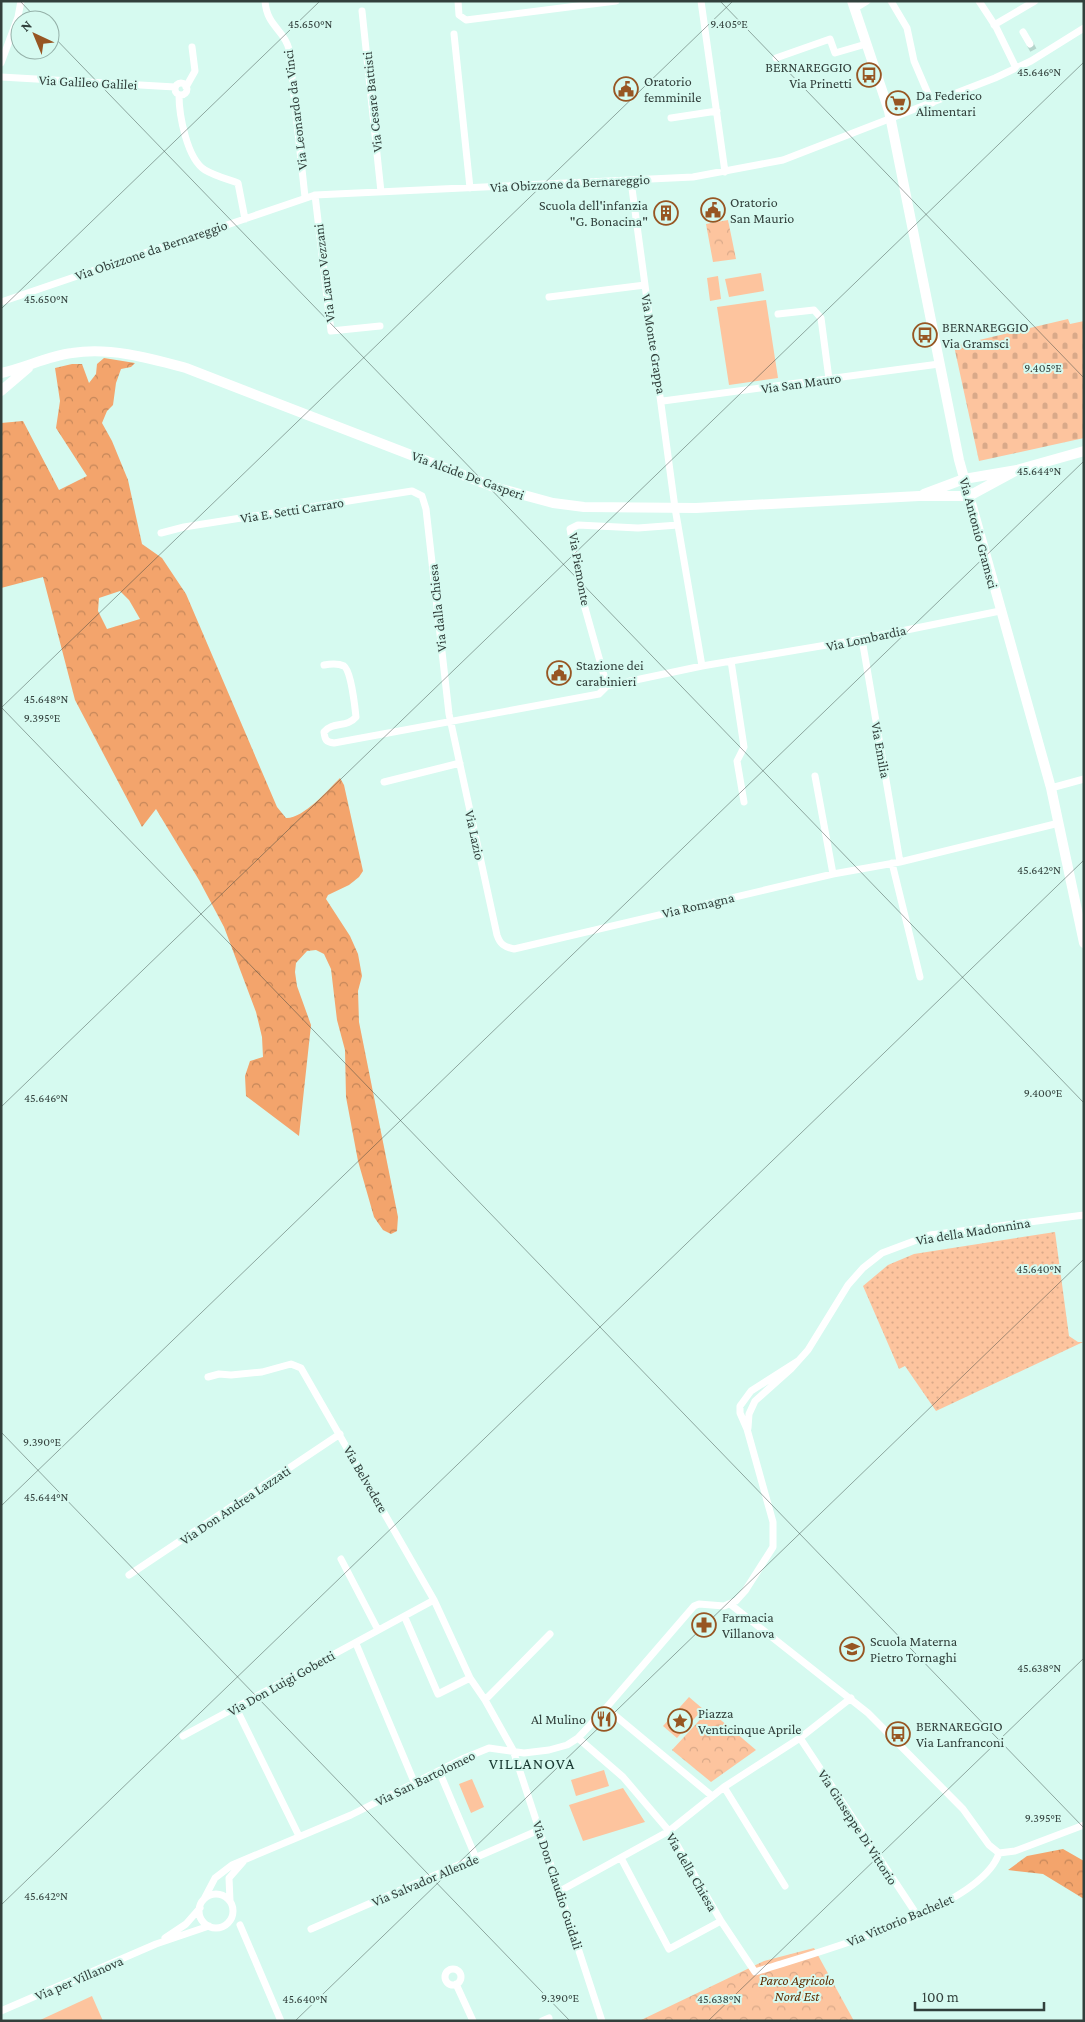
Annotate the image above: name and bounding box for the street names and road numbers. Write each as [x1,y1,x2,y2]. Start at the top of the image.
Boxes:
street label: Via Leonardo da Vinci [280,49,310,171]
street label: Via Cesare Battisti [359,51,385,153]
street label: Via Galileo Galilei [38,71,138,93]
street label: Via Obizzone da Bernareggio [490,171,650,195]
street label: Via Obizzone da Bernareggio [73,216,229,284]
street label: Via Lauro Vezzani [310,223,338,323]
street label: Via Monte Grappa [638,293,670,396]
street label: Via San Mauro [760,369,842,397]
street label: Via Alcide De Gasperi [409,447,527,503]
street label: Via Antonio Gramsci [956,476,1002,591]
street label: Via E. Setti Carraro [239,494,345,526]
street label: Via Piemonte [566,531,594,607]
street label: Via dalla Chiesa [424,563,450,653]
street label: Via Lombardia [824,622,908,654]
street label: Via Emilia [868,721,894,780]
street label: Via Lazio [462,809,488,861]
street label: Via Romagna [660,889,736,921]
street label: Via della Madonnina [915,1214,1032,1248]
street label: Via Belvedere [340,1443,392,1515]
street label: Via Don Andrea Lazzati [177,1462,294,1548]
street label: Via Don Luigi Gobetti [225,1647,338,1719]
street label: Via San Bartolomeo [372,1747,478,1809]
street label: Via Giuseppe Di Vittorio [815,1766,901,1888]
street label: Via Don Claudio Guidali [530,1819,586,1952]
street label: Via della Chiesa [663,1830,721,1915]
street label: Via Salvador Allende [369,1850,481,1910]
street label: Via Vittorio Bachelet [844,1890,956,1950]
street label: Via per Villanova [33,1952,126,2004]

